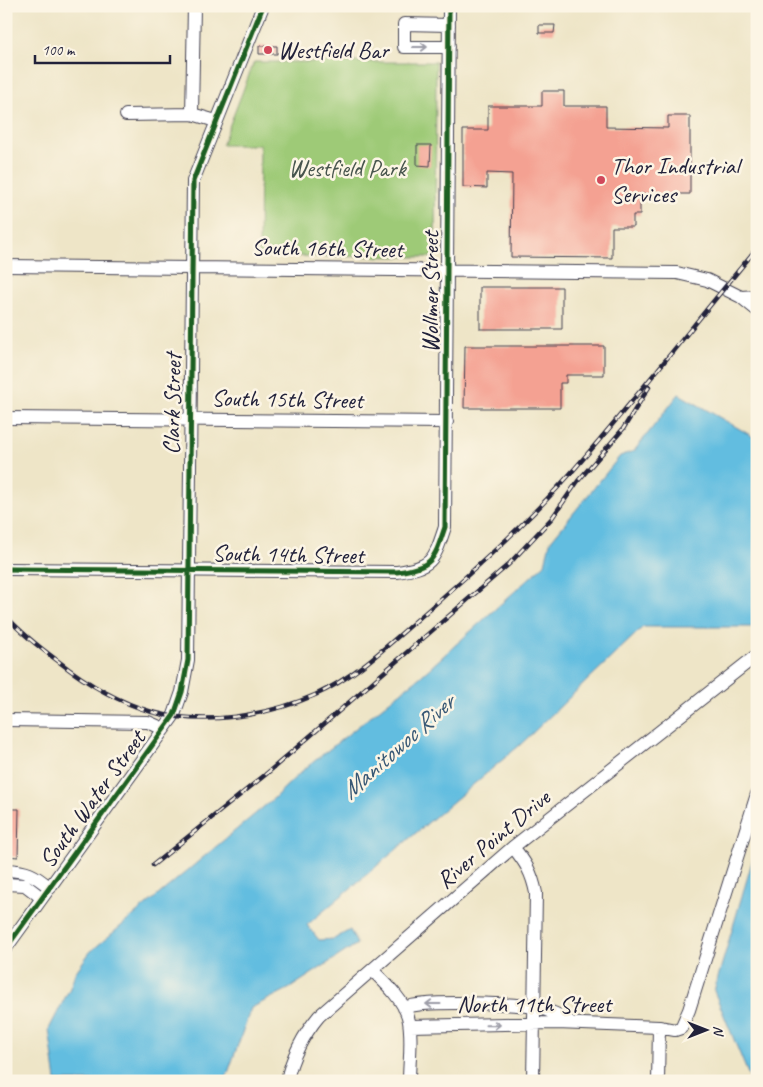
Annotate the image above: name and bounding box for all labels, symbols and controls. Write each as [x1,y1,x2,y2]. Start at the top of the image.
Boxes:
scale bar [35,32,170,64]
place label: Westfield Bar [278,35,391,65]
text: 100 m [42,41,76,60]
one-way arrow [412,42,428,52]
marker: Westfield Bar [262,44,274,56]
place label: Thor Industrial Services [611,151,743,209]
park label: Westfield Park [289,153,408,183]
marker: Thor Industrial Services [595,174,607,186]
street label: Wollmer Street [415,229,445,353]
street label: South 16th Street [251,232,405,264]
street label: Clark Street [156,350,188,455]
street label: South 15th Street [211,383,365,415]
street label: South 14th Street [212,538,366,570]
water label: Manitowoc River [334,685,464,806]
street label: South Water Street [32,723,153,873]
street label: River Point Drive [430,781,558,895]
street label: North 11th Street [457,989,613,1019]
one-way arrow [425,999,441,1009]
north arrow [680,1004,730,1054]
one-way arrow [485,1020,501,1030]
text: N [710,1026,727,1037]

